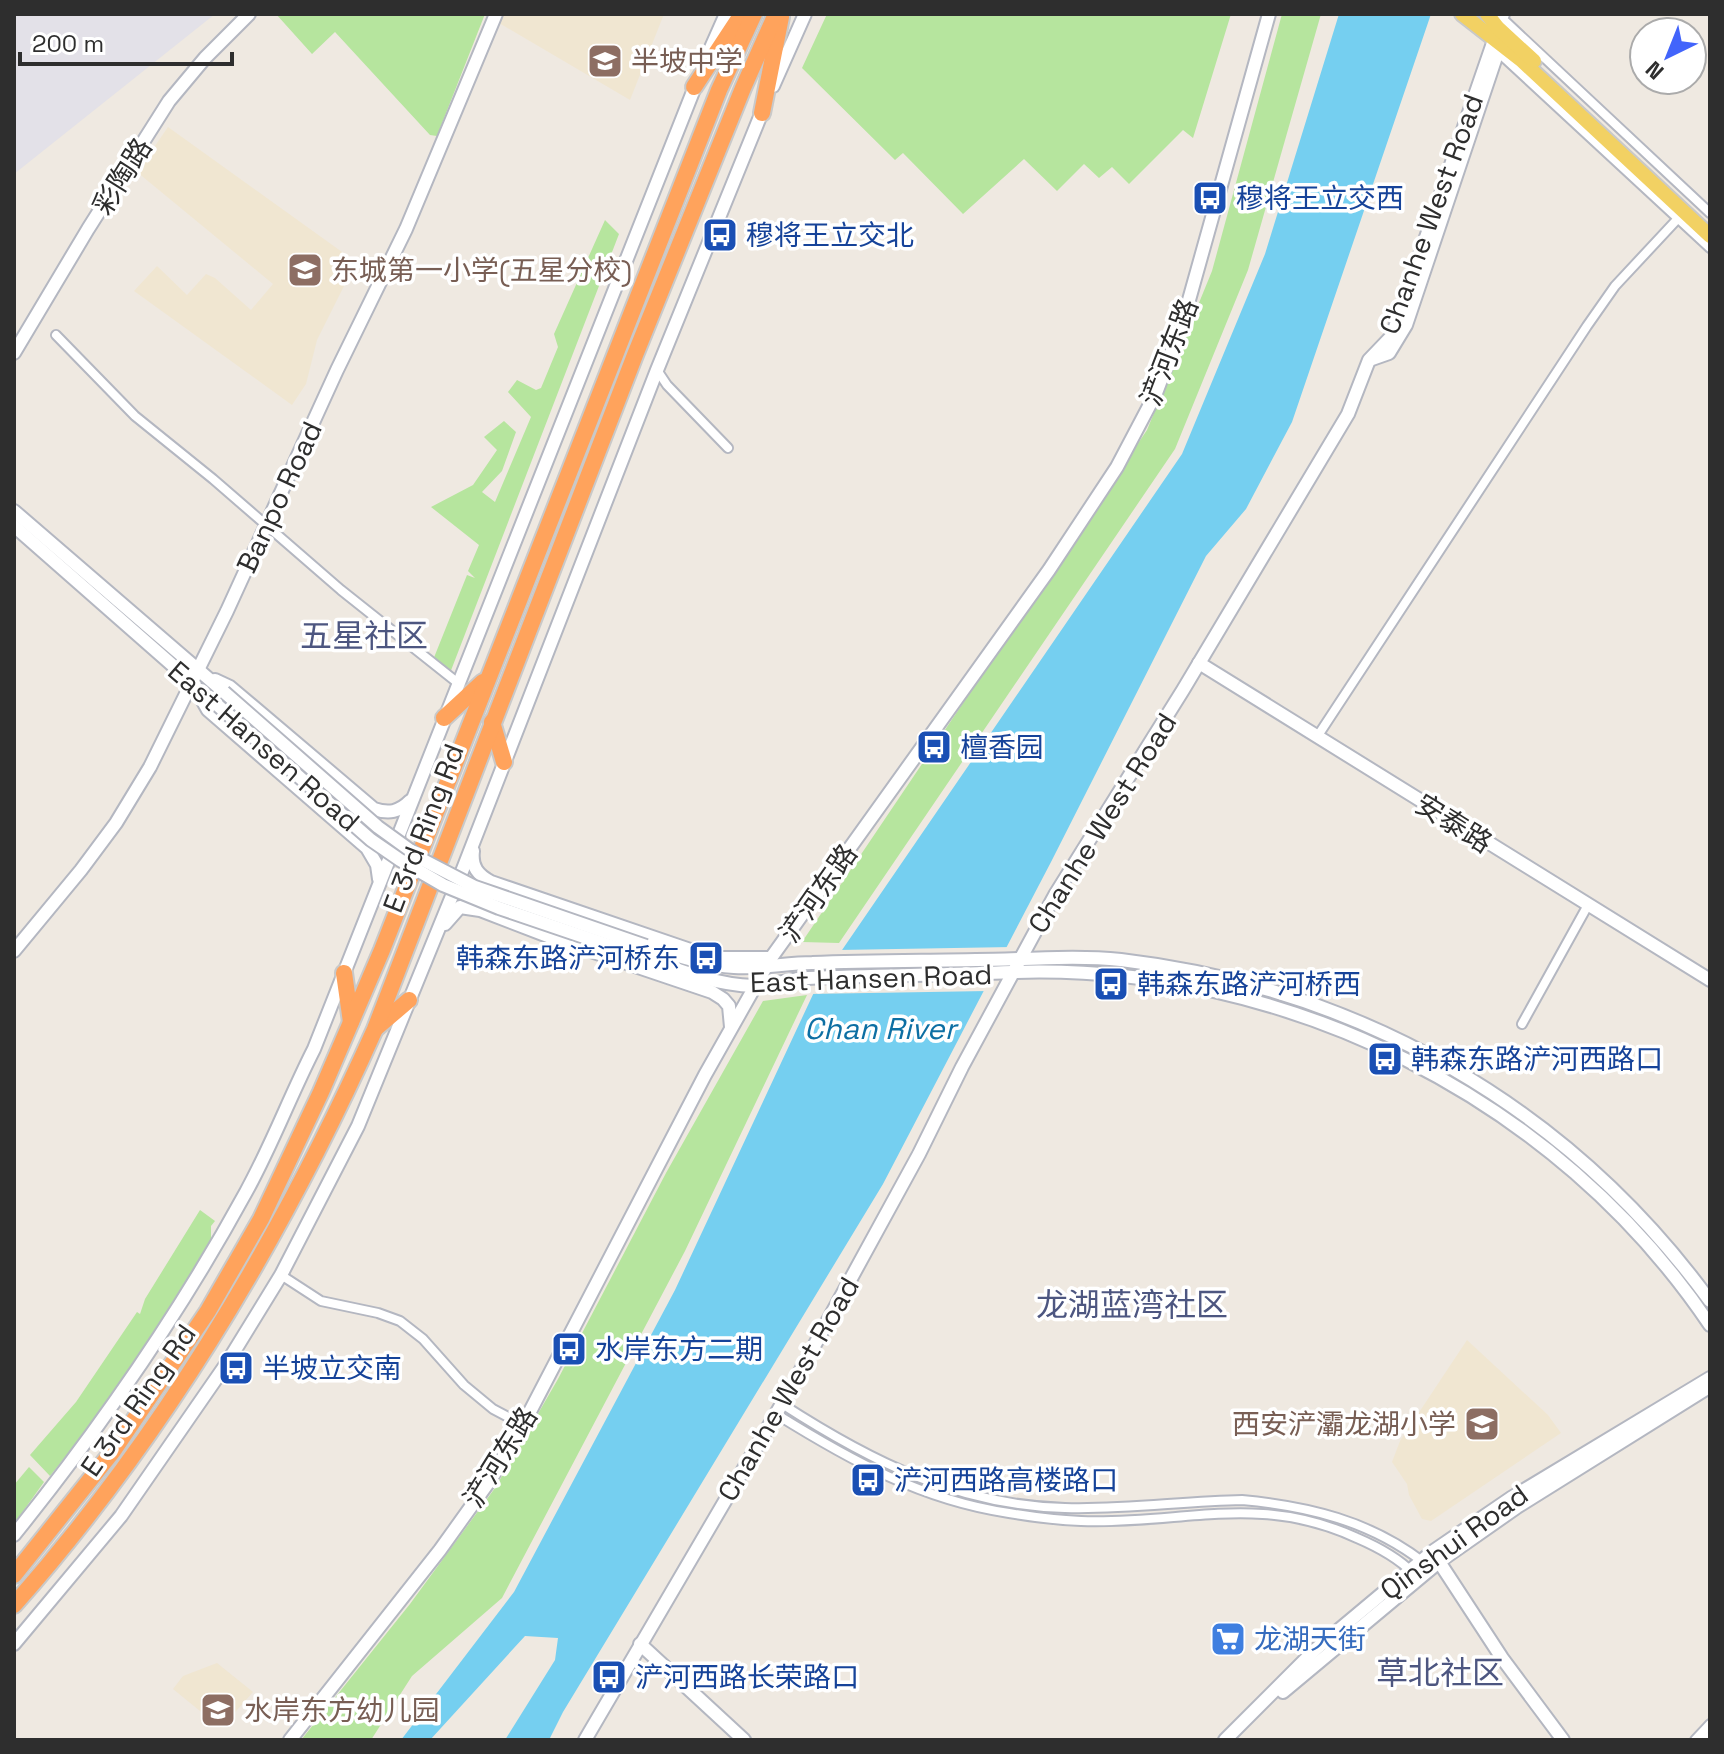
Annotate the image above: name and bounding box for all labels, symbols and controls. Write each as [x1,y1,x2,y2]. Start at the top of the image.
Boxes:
scale bar [20,16,232,66]
north arrow [1628,16,1708,96]
text: 200 m [32,28,104,59]
school or university icon: 半坡中学 [586,42,624,80]
place label: 半坡中学 [631,43,743,79]
text: N [1639,55,1669,86]
street label: Chanhe West Road [1371,89,1491,339]
street label: 彩陶路 [84,131,160,221]
bus stop icon: 穆将王立交西 [1191,179,1229,217]
place label: 穆将王立交西 [1236,180,1404,216]
bus stop icon: 穆将王立交北 [701,216,739,254]
place label: 穆将王立交北 [746,217,914,253]
school or university icon: 东城第一小学(五星分校) [286,251,324,289]
place label: 东城第一小学(五星分校) [331,252,632,288]
street label: 浐河东路 [1132,293,1206,411]
street label: Banpo Road [228,416,330,578]
district label: 五星社区 [300,616,428,656]
street label: East Hansen Road [161,653,367,839]
street label: Chanhe West Road [1020,706,1184,940]
bus stop icon: 檀香园 [915,728,953,766]
place label: 檀香园 [960,729,1044,765]
street label: E 3rd Ring Rd [374,739,472,917]
street label: 安泰路 [1409,785,1499,861]
street label: 浐河东路 [771,837,865,949]
bus stop icon: 韩森东路浐河桥东 [687,939,725,977]
place label: 韩森东路浐河桥东 [456,940,680,976]
street label: East Hansen Road [749,956,993,1000]
bus stop icon: 韩森东路浐河桥西 [1092,965,1130,1003]
place label: 韩森东路浐河桥西 [1137,966,1361,1002]
water label: Chan River [804,1009,959,1048]
bus stop icon: 韩森东路浐河西路口 [1366,1040,1404,1078]
place label: 韩森东路浐河西路口 [1411,1041,1663,1077]
street label: Chanhe West Road [709,1270,867,1508]
district label: 龙湖蓝湾社区 [1036,1285,1228,1325]
street label: E 3rd Ring Rd [72,1317,204,1483]
bus stop icon: 水岸东方二期 [550,1330,588,1368]
place label: 水岸东方二期 [595,1331,763,1367]
bus stop icon: 半坡立交南 [217,1349,255,1387]
place label: 半坡立交南 [262,1350,402,1386]
street label: 浐河东路 [455,1400,545,1514]
school or university icon: 西安浐灞龙湖小学 [1463,1405,1501,1443]
place label: 西安浐灞龙湖小学 [1232,1406,1456,1442]
bus stop icon: 浐河西路高楼路口 [849,1461,887,1499]
place label: 浐河西路高楼路口 [894,1462,1118,1498]
street label: Qinshui Road [1373,1476,1535,1608]
supermarket icon: 龙湖天街 [1209,1620,1247,1658]
place label: 龙湖天街 [1254,1621,1366,1657]
district label: 草北社区 [1376,1653,1504,1693]
bus stop icon: 浐河西路长荣路口 [590,1658,628,1696]
place label: 浐河西路长荣路口 [635,1659,859,1695]
school or university icon: 水岸东方幼儿园 [199,1691,237,1729]
place label: 水岸东方幼儿园 [244,1692,440,1728]

